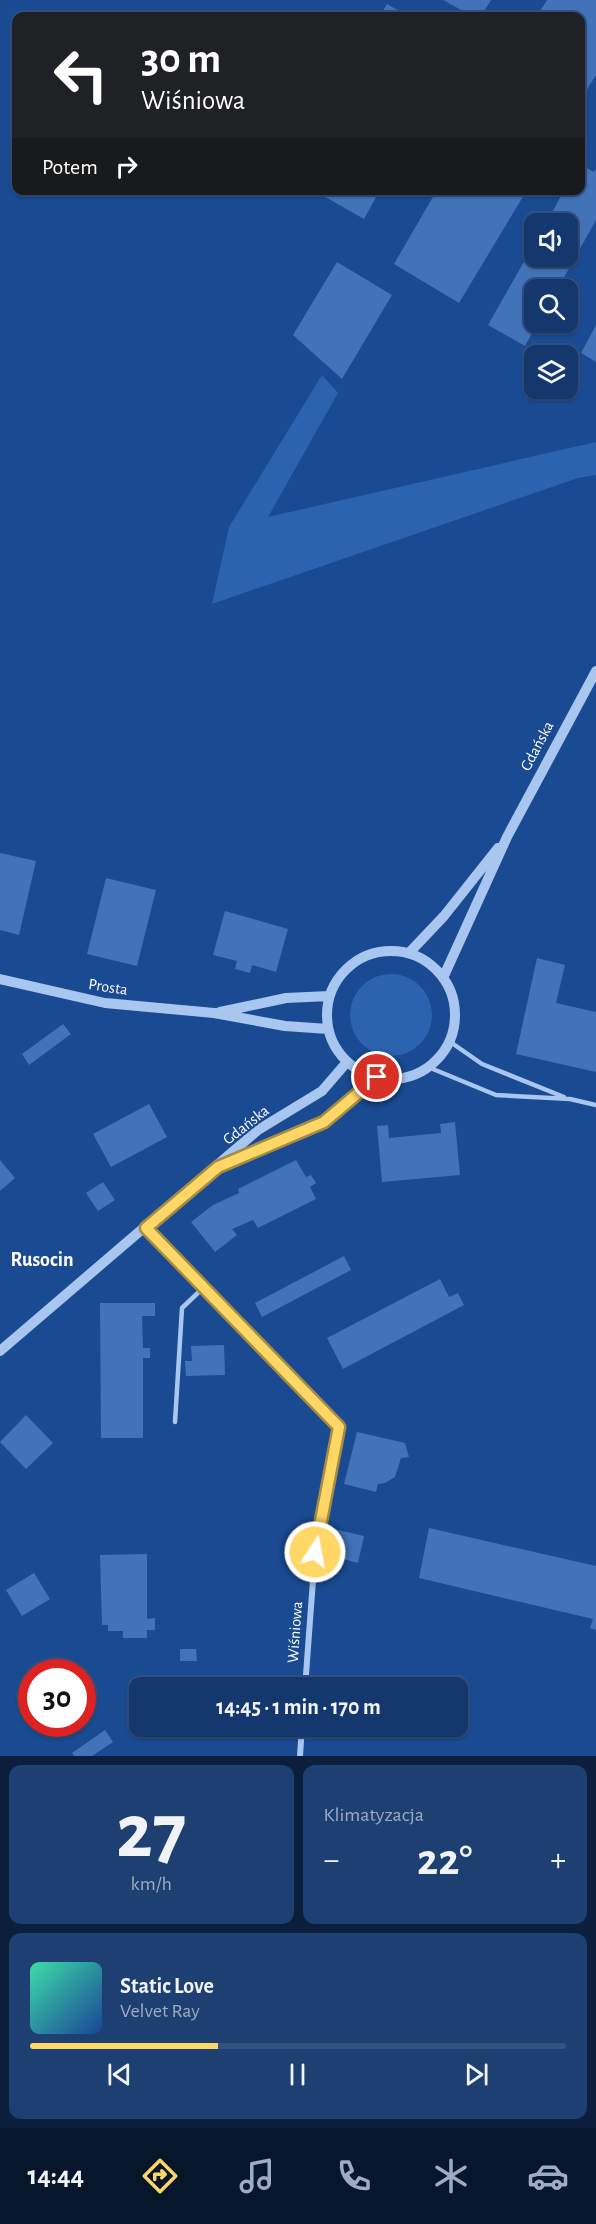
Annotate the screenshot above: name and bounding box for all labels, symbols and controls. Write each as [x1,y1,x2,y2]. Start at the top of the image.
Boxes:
icon: left [42,36,120,114]
text: 30 m [141,38,221,80]
text: Wiśniowa [141,87,245,114]
icon: right [110,150,143,183]
text: Potem [42,156,98,178]
map controls [524,213,578,399]
button: sound [524,213,578,267]
button: search [524,279,578,333]
button: layers [524,345,578,399]
street label: Gdańska [517,719,557,773]
street label: Prosta [87,976,129,998]
pin [351,1051,402,1102]
icon: arrive [360,1060,393,1093]
street label: Gdańska [220,1102,272,1148]
district label: Rusocin [11,1250,73,1270]
position arrow [283,1520,347,1584]
street label: Wiśniowa [285,1601,305,1663]
speed limit sign: 30 [18,1659,96,1737]
text: 14:45 · 1 min · 170 m [216,1696,381,1718]
text: 27 [116,1794,186,1872]
text: Klimatyzacja [324,1805,424,1825]
text: 22° [417,1838,473,1883]
text: − [324,1844,339,1877]
text: + [550,1844,566,1877]
text: km/h [131,1874,172,1894]
text: Static Love [120,1975,214,1997]
text: Velvet Ray [120,2001,200,2021]
icon: previous [103,2058,136,2091]
icon: pause [281,2058,314,2091]
icon: next [460,2058,493,2091]
icon: directions [139,2155,181,2197]
icon: music [236,2155,278,2197]
icon: phone [333,2155,375,2197]
icon: climate [430,2155,472,2197]
icon: car [527,2155,569,2197]
text: 14:44 [27,2162,84,2189]

